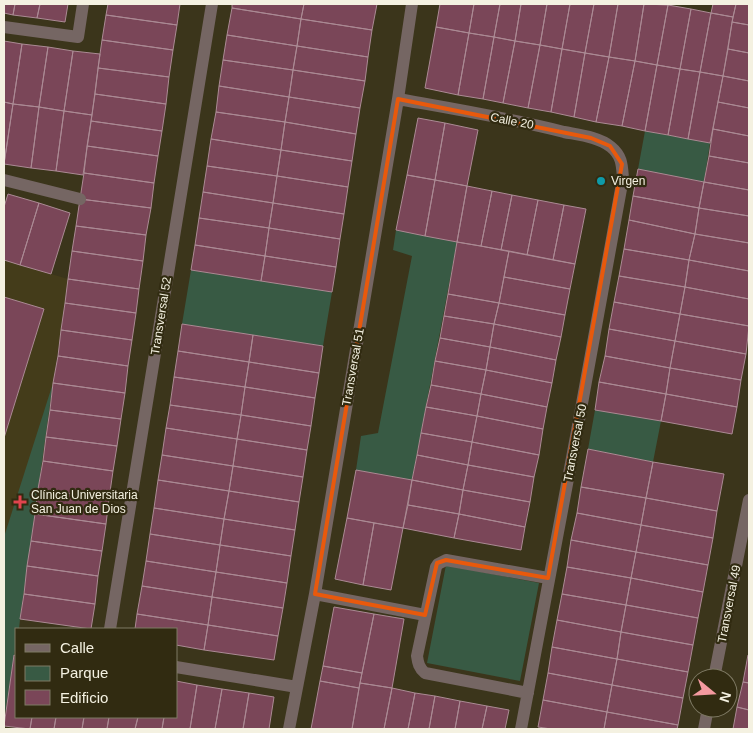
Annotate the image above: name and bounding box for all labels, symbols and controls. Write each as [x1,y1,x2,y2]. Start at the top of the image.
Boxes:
street label: Calle 20 [489,110,535,132]
place label: Virgen [611,174,645,188]
marker: Virgen [595,175,607,187]
street label: Transversal 52 [148,276,174,356]
street label: Transversal 51 [339,327,367,407]
street label: Transversal 50 [561,403,589,483]
place label: Clínica Universitaria San Juan de Dios [31,488,138,516]
marker: Clínica Universitaria San Juan de Dios [13,495,27,509]
street label: Transversal 49 [715,564,743,644]
legend [15,628,178,718]
text: Calle [60,639,94,656]
text: Parque [60,664,108,681]
north arrow [688,668,738,718]
text: Edificio [60,689,108,706]
text: N [716,690,735,704]

